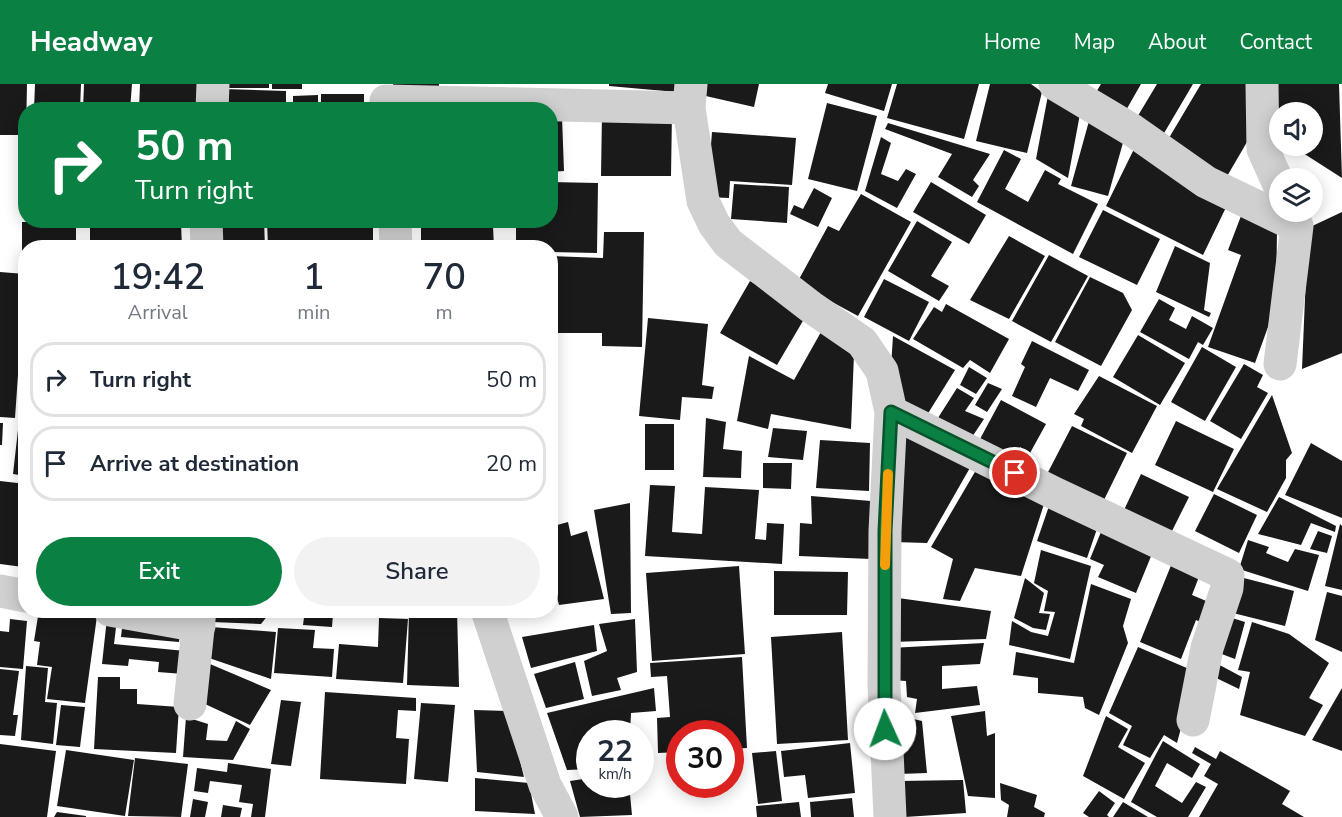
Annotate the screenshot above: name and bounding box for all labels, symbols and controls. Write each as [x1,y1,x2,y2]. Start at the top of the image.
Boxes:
text: Headway [30,23,152,61]
text: Home [984,28,1041,56]
text: Map [1074,28,1115,56]
text: About [1148,28,1206,56]
text: Contact [1239,28,1312,56]
map controls [1269,102,1323,222]
button: sound [1269,102,1323,156]
text: 50 m [135,118,234,175]
icon: right [36,126,114,204]
button: layers [1269,168,1323,222]
text: Turn right [135,172,253,209]
text: 19:42 [110,253,205,302]
text: 1 [303,253,325,302]
text: 70 [423,253,466,302]
text: Arrival [128,299,188,326]
text: min [297,299,330,326]
text: m [436,299,453,326]
icon: right [39,363,72,396]
text: Turn right [90,365,191,395]
text: 50 m [486,365,537,395]
icon: arrive [39,447,72,480]
pin [989,447,1040,498]
text: Arrive at destination [90,449,299,479]
text: 20 m [486,449,537,479]
icon: arrive [998,456,1031,489]
button: Exit [36,537,282,606]
button: Share [294,537,540,606]
position arrow [853,697,917,761]
speed limit sign: 30 [666,720,744,798]
text: 22 [597,731,633,772]
text: km/h [598,764,632,784]

